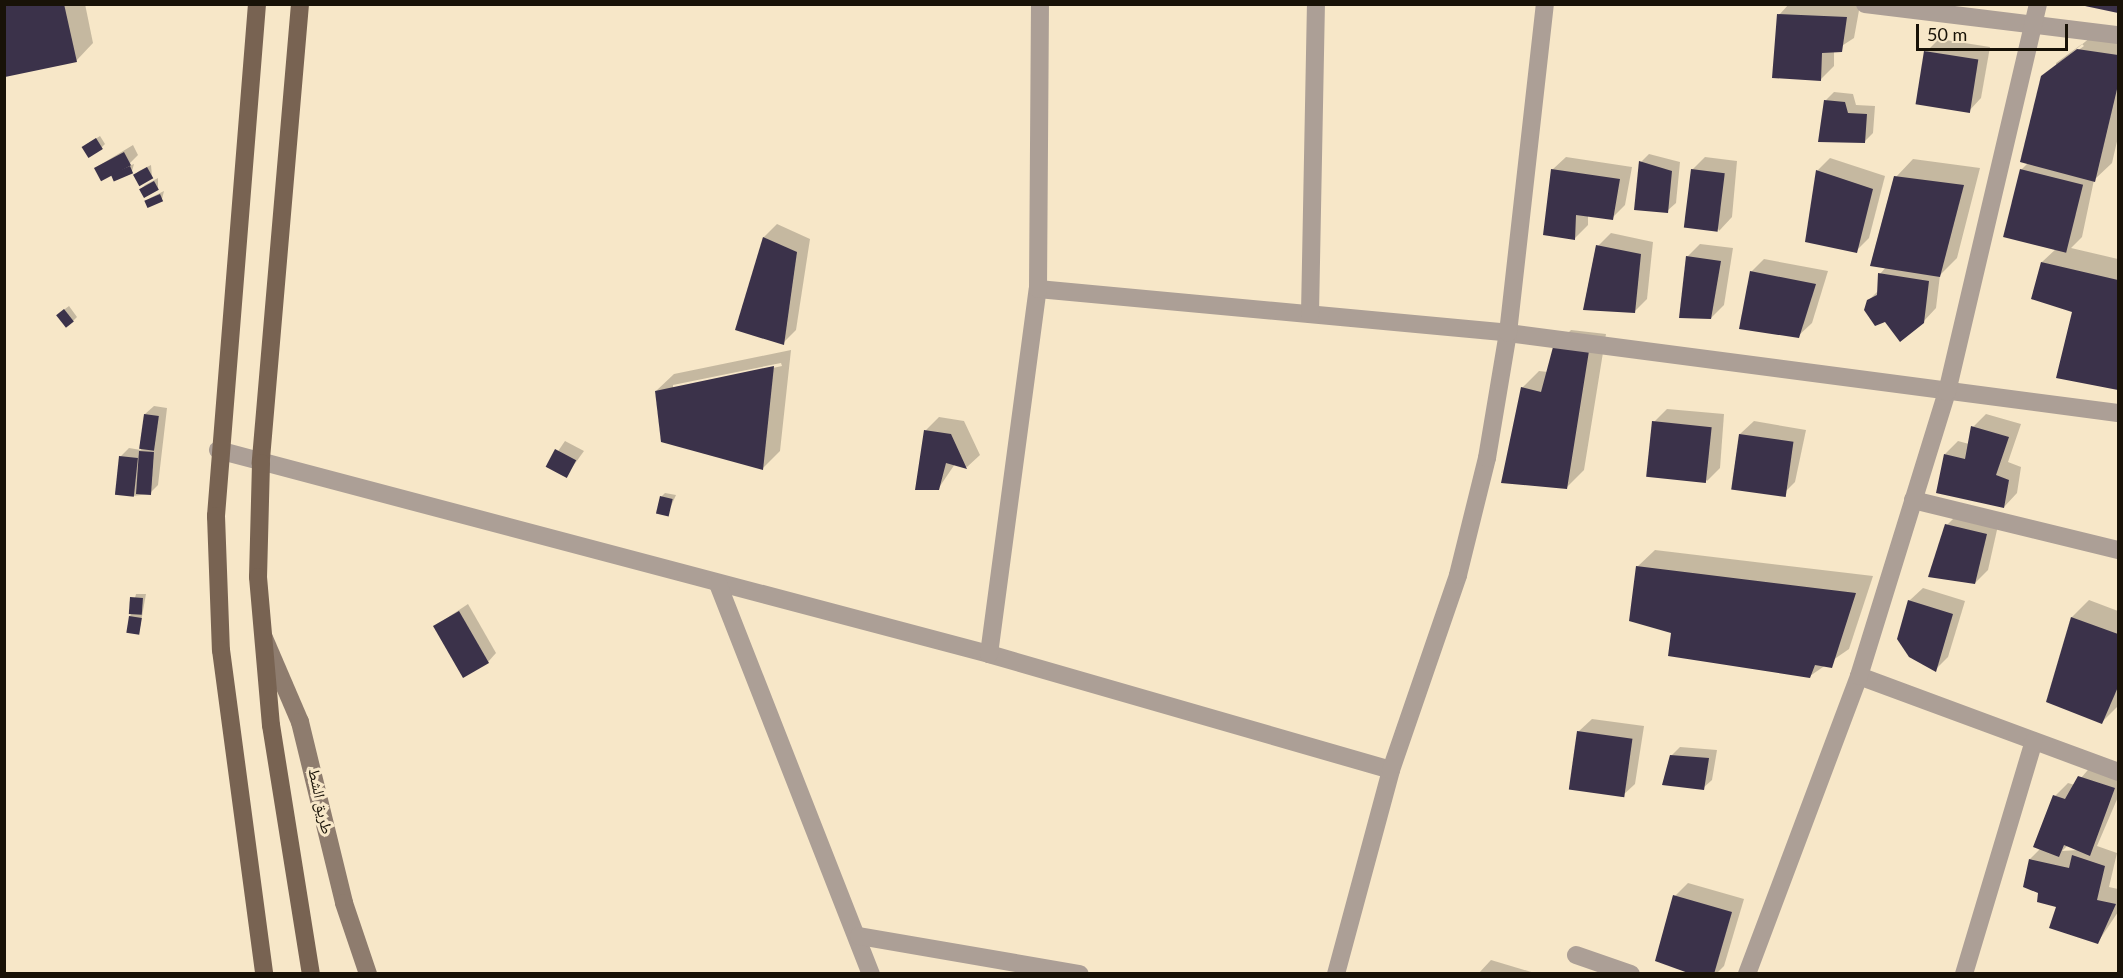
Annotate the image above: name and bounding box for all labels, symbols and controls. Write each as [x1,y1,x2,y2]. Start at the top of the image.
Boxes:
scale bar [1919,12,2070,50]
text: 50 m [1927,23,1967,45]
street label: طريق الشط [305,766,337,836]

